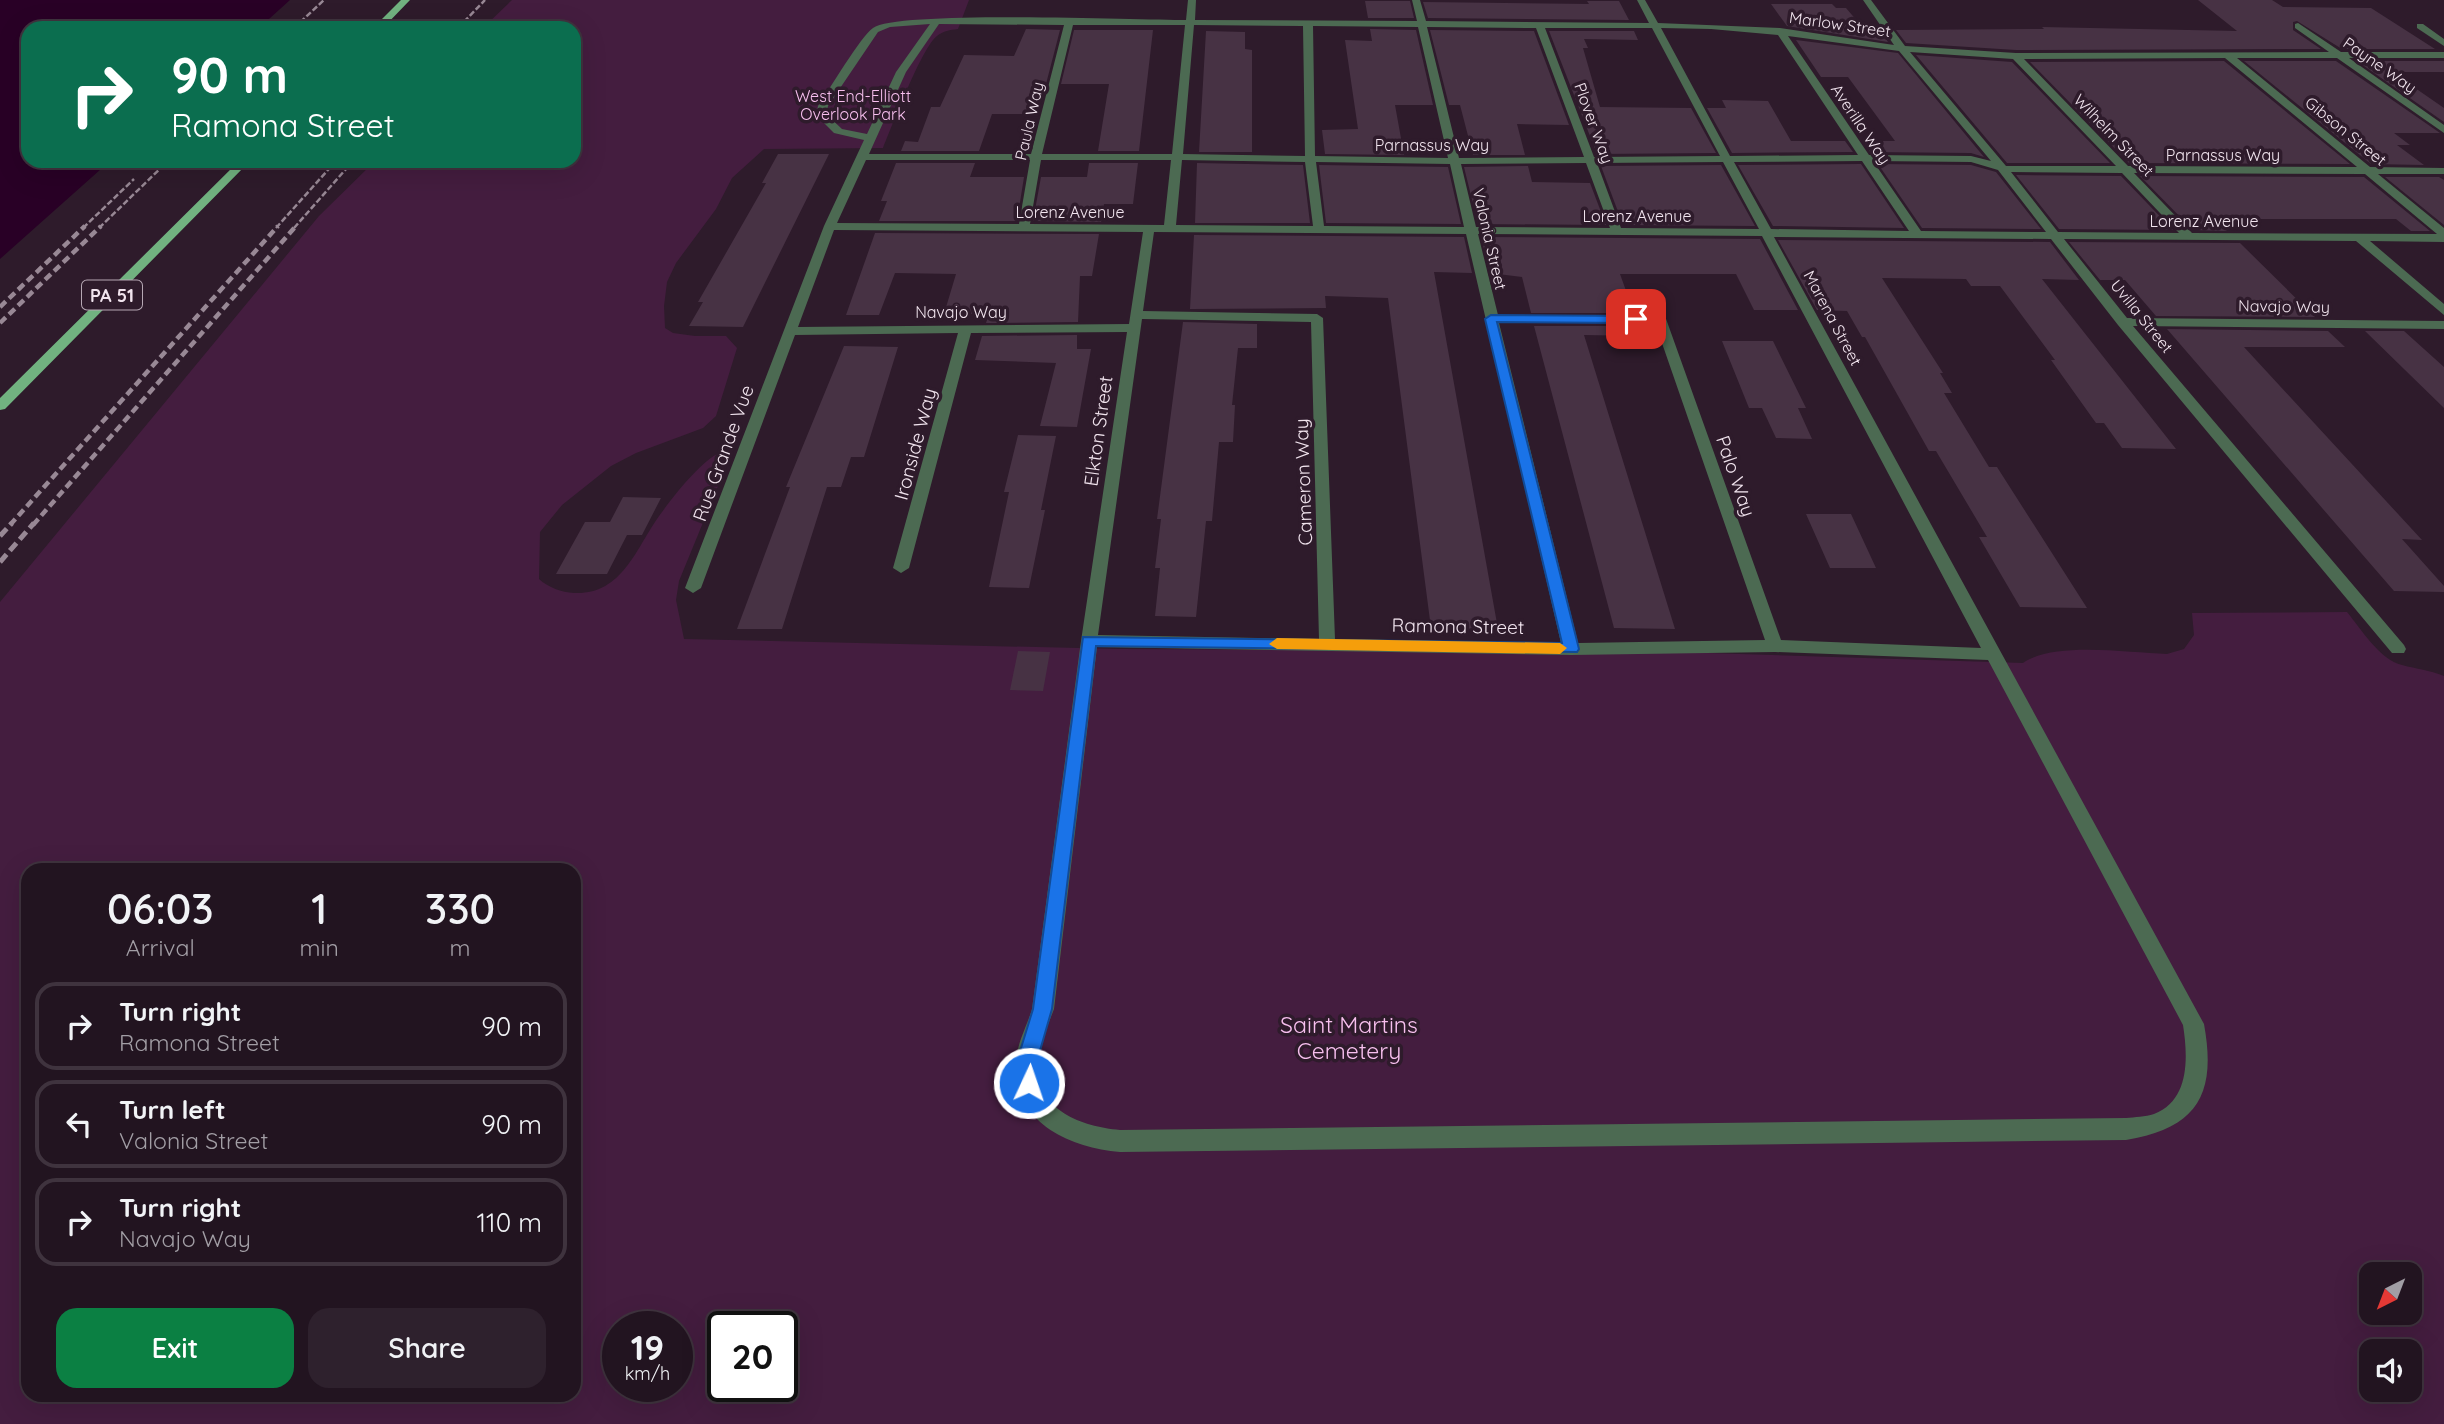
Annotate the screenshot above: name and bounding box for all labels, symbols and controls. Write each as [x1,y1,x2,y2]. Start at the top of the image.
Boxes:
street label: Marlow Street [1788,7,1892,41]
street label: Payne Way [2339,32,2421,98]
text: 90 m [171,44,288,105]
icon: right [56,49,147,140]
street label: Paula Way [1010,80,1048,162]
street label: Plover Way [1570,80,1618,166]
street label: Averilla Way [1827,80,1895,168]
park label: West End-Elliott Overlook Park [795,86,911,124]
street label: Wilhelm Street [2070,90,2158,180]
street label: Gibson Street [2301,92,2391,170]
text: Ramona Street [171,105,395,145]
street label: Parnassus Way [1375,135,1489,155]
street label: Parnassus Way [2166,145,2280,165]
street label: Valonia Street [1469,186,1511,292]
street label: Lorenz Avenue [1015,202,1125,222]
street label: Lorenz Avenue [1582,206,1692,226]
street label: Lorenz Avenue [2149,211,2259,231]
street label: Marena Street [1800,267,1866,369]
street label: Uvilla Street [2106,275,2178,357]
road number: PA 51 [82,281,142,310]
pin [1606,289,1666,349]
street label: Navajo Way [2238,295,2330,317]
icon: arrive [1617,300,1655,338]
street label: Navajo Way [915,302,1007,322]
street label: Elkton Street [1078,374,1118,488]
street label: Rue Grande Vue [687,381,759,525]
street label: Ironside Way [889,385,941,503]
street label: Cameron Way [1289,418,1317,546]
street label: Palo Way [1711,432,1761,520]
street label: Ramona Street [1391,613,1525,639]
text: 06:03 [107,882,214,935]
text: 1 [311,882,327,935]
text: 330 [425,882,495,935]
text: Arrival [126,933,195,962]
text: min [300,933,339,962]
text: m [449,933,470,962]
text: Turn right [119,995,241,1028]
icon: right [60,1007,98,1045]
text: 90 m [481,1010,542,1043]
park label: Saint Martins Cemetery [1280,1010,1418,1065]
text: Ramona Street [119,1028,280,1057]
position arrow [992,1046,1066,1120]
text: Turn left [119,1093,226,1126]
icon: left [60,1105,98,1143]
text: 90 m [481,1108,542,1141]
text: Valonia Street [119,1126,268,1155]
text: Turn right [119,1191,241,1224]
icon: right [60,1203,98,1241]
text: 110 m [476,1206,542,1239]
text: Navajo Way [119,1224,251,1253]
north arrow [2359,1262,2422,1325]
map controls [2359,1262,2422,1402]
button: Exit [56,1308,294,1388]
button: Share [308,1308,546,1388]
speed limit sign: 20 [707,1311,798,1402]
text: 19 [631,1325,664,1369]
button: sound [2359,1339,2422,1402]
text: km/h [625,1362,670,1385]

